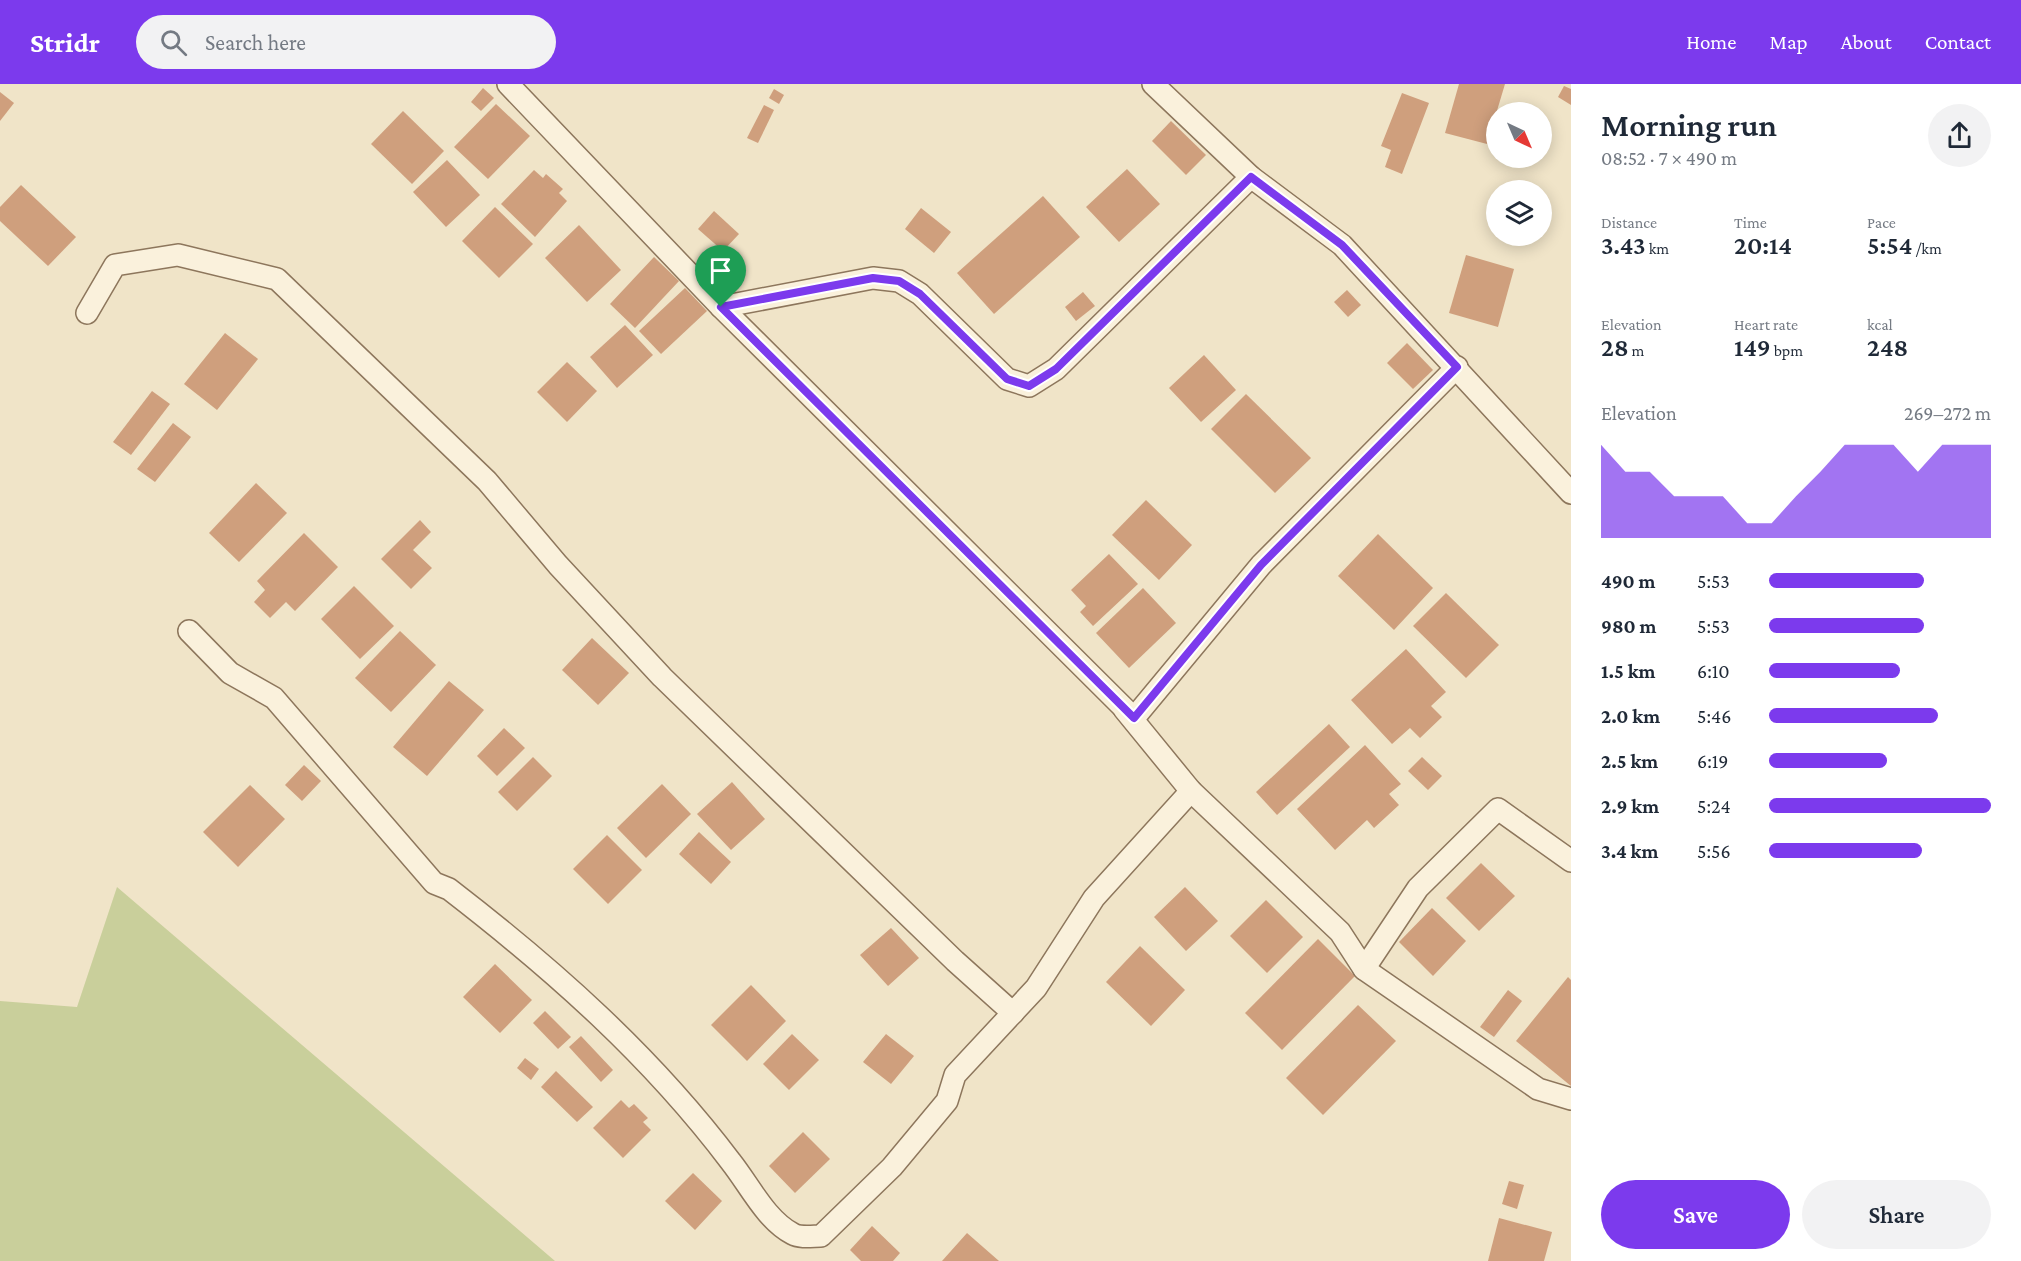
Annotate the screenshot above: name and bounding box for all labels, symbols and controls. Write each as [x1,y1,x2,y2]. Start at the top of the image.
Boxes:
search box [136,15,556,69]
icon: search [157,26,190,59]
text: Stridr [30,27,100,58]
text: Search here [205,30,306,55]
text: Home [1686,30,1736,54]
text: Map [1769,30,1808,54]
text: About [1841,30,1892,54]
text: Contact [1925,30,1991,54]
north arrow [1486,102,1552,168]
map controls [1486,102,1552,246]
button: share [1928,104,1991,167]
text: Morning run [1601,106,1777,143]
text: 08:52 · 7 × 490 m [1601,147,1737,169]
button: layers [1486,180,1552,246]
text: Distance [1601,214,1657,231]
text: Time [1734,214,1767,231]
text: Pace [1867,214,1896,231]
text: 3.43 [1601,231,1646,260]
text: 20:14 [1734,231,1792,260]
text: 5:54 [1867,231,1913,260]
text: km [1646,240,1669,257]
text: /km [1913,240,1942,257]
pin [695,245,746,307]
icon: arrive [704,254,737,287]
text: Elevation [1601,316,1662,333]
text: Heart rate [1734,316,1798,333]
text: kcal [1867,316,1893,333]
text: 28 [1601,333,1629,362]
text: 149 [1734,333,1771,362]
text: 248 [1867,333,1908,362]
text: m [1629,342,1644,359]
text: bpm [1771,342,1803,359]
text: Elevation [1601,402,1677,424]
text: 269–272 m [1904,402,1991,424]
text: 490 m [1601,570,1656,592]
text: 5:53 [1697,570,1730,592]
text: 980 m [1601,615,1657,637]
text: 5:53 [1697,615,1730,637]
text: 1.5 km [1601,660,1656,682]
text: 6:10 [1697,660,1730,682]
text: 2.0 km [1601,705,1660,727]
text: 5:46 [1697,705,1731,727]
text: 2.5 km [1601,750,1658,772]
text: 6:19 [1697,750,1729,772]
text: 2.9 km [1601,795,1659,817]
text: 5:24 [1697,795,1731,817]
text: 3.4 km [1601,840,1658,862]
text: 5:56 [1697,840,1731,862]
button: Save [1601,1180,1790,1249]
button: Share [1802,1180,1991,1249]

